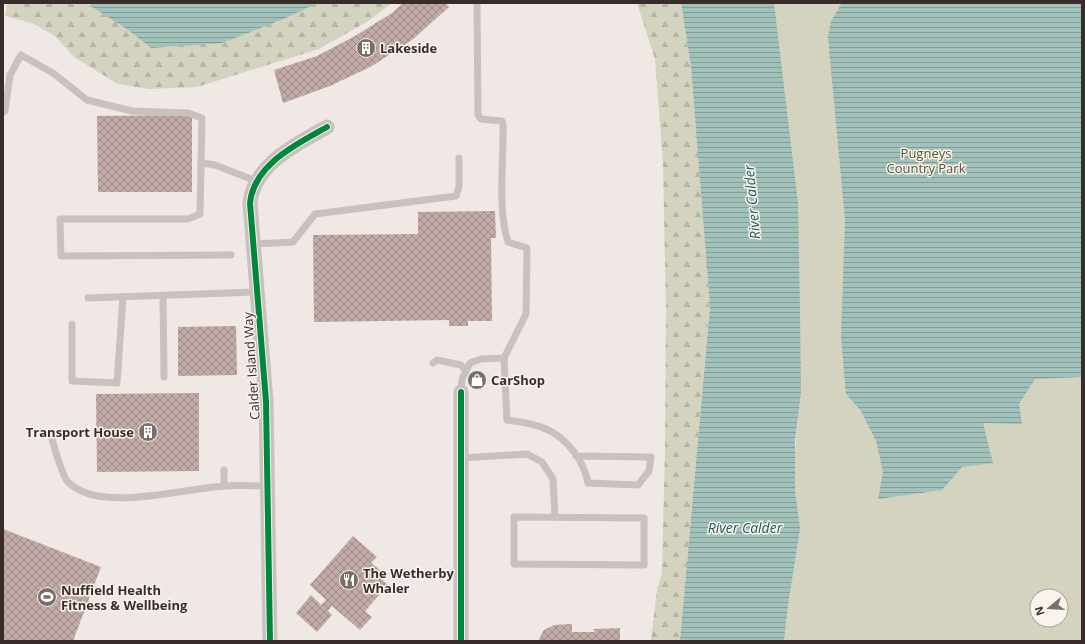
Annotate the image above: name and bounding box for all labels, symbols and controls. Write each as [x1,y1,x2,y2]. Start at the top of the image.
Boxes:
building icon: Lakeside [355,37,377,59]
place label: Lakeside [380,39,438,57]
park label: Pugneys Country Park [887,144,966,177]
water label: River Calder [739,164,764,240]
street label: Calder Island Way [238,311,264,421]
shop icon: CarShop [466,369,488,391]
place label: CarShop [491,371,545,389]
building icon: Transport House [137,421,159,443]
place label: Transport House [26,423,134,441]
water label: River Calder [708,518,783,537]
place label: The Wetherby Whaler [363,564,454,597]
restaurant icon: The Wetherby Whaler [338,569,360,591]
place label: Nuffield Health Fitness & Wellbeing [61,581,188,614]
sports icon: Nuffield Health Fitness & Wellbeing [36,586,58,608]
north arrow [1029,588,1069,628]
text: N [1030,605,1048,618]

